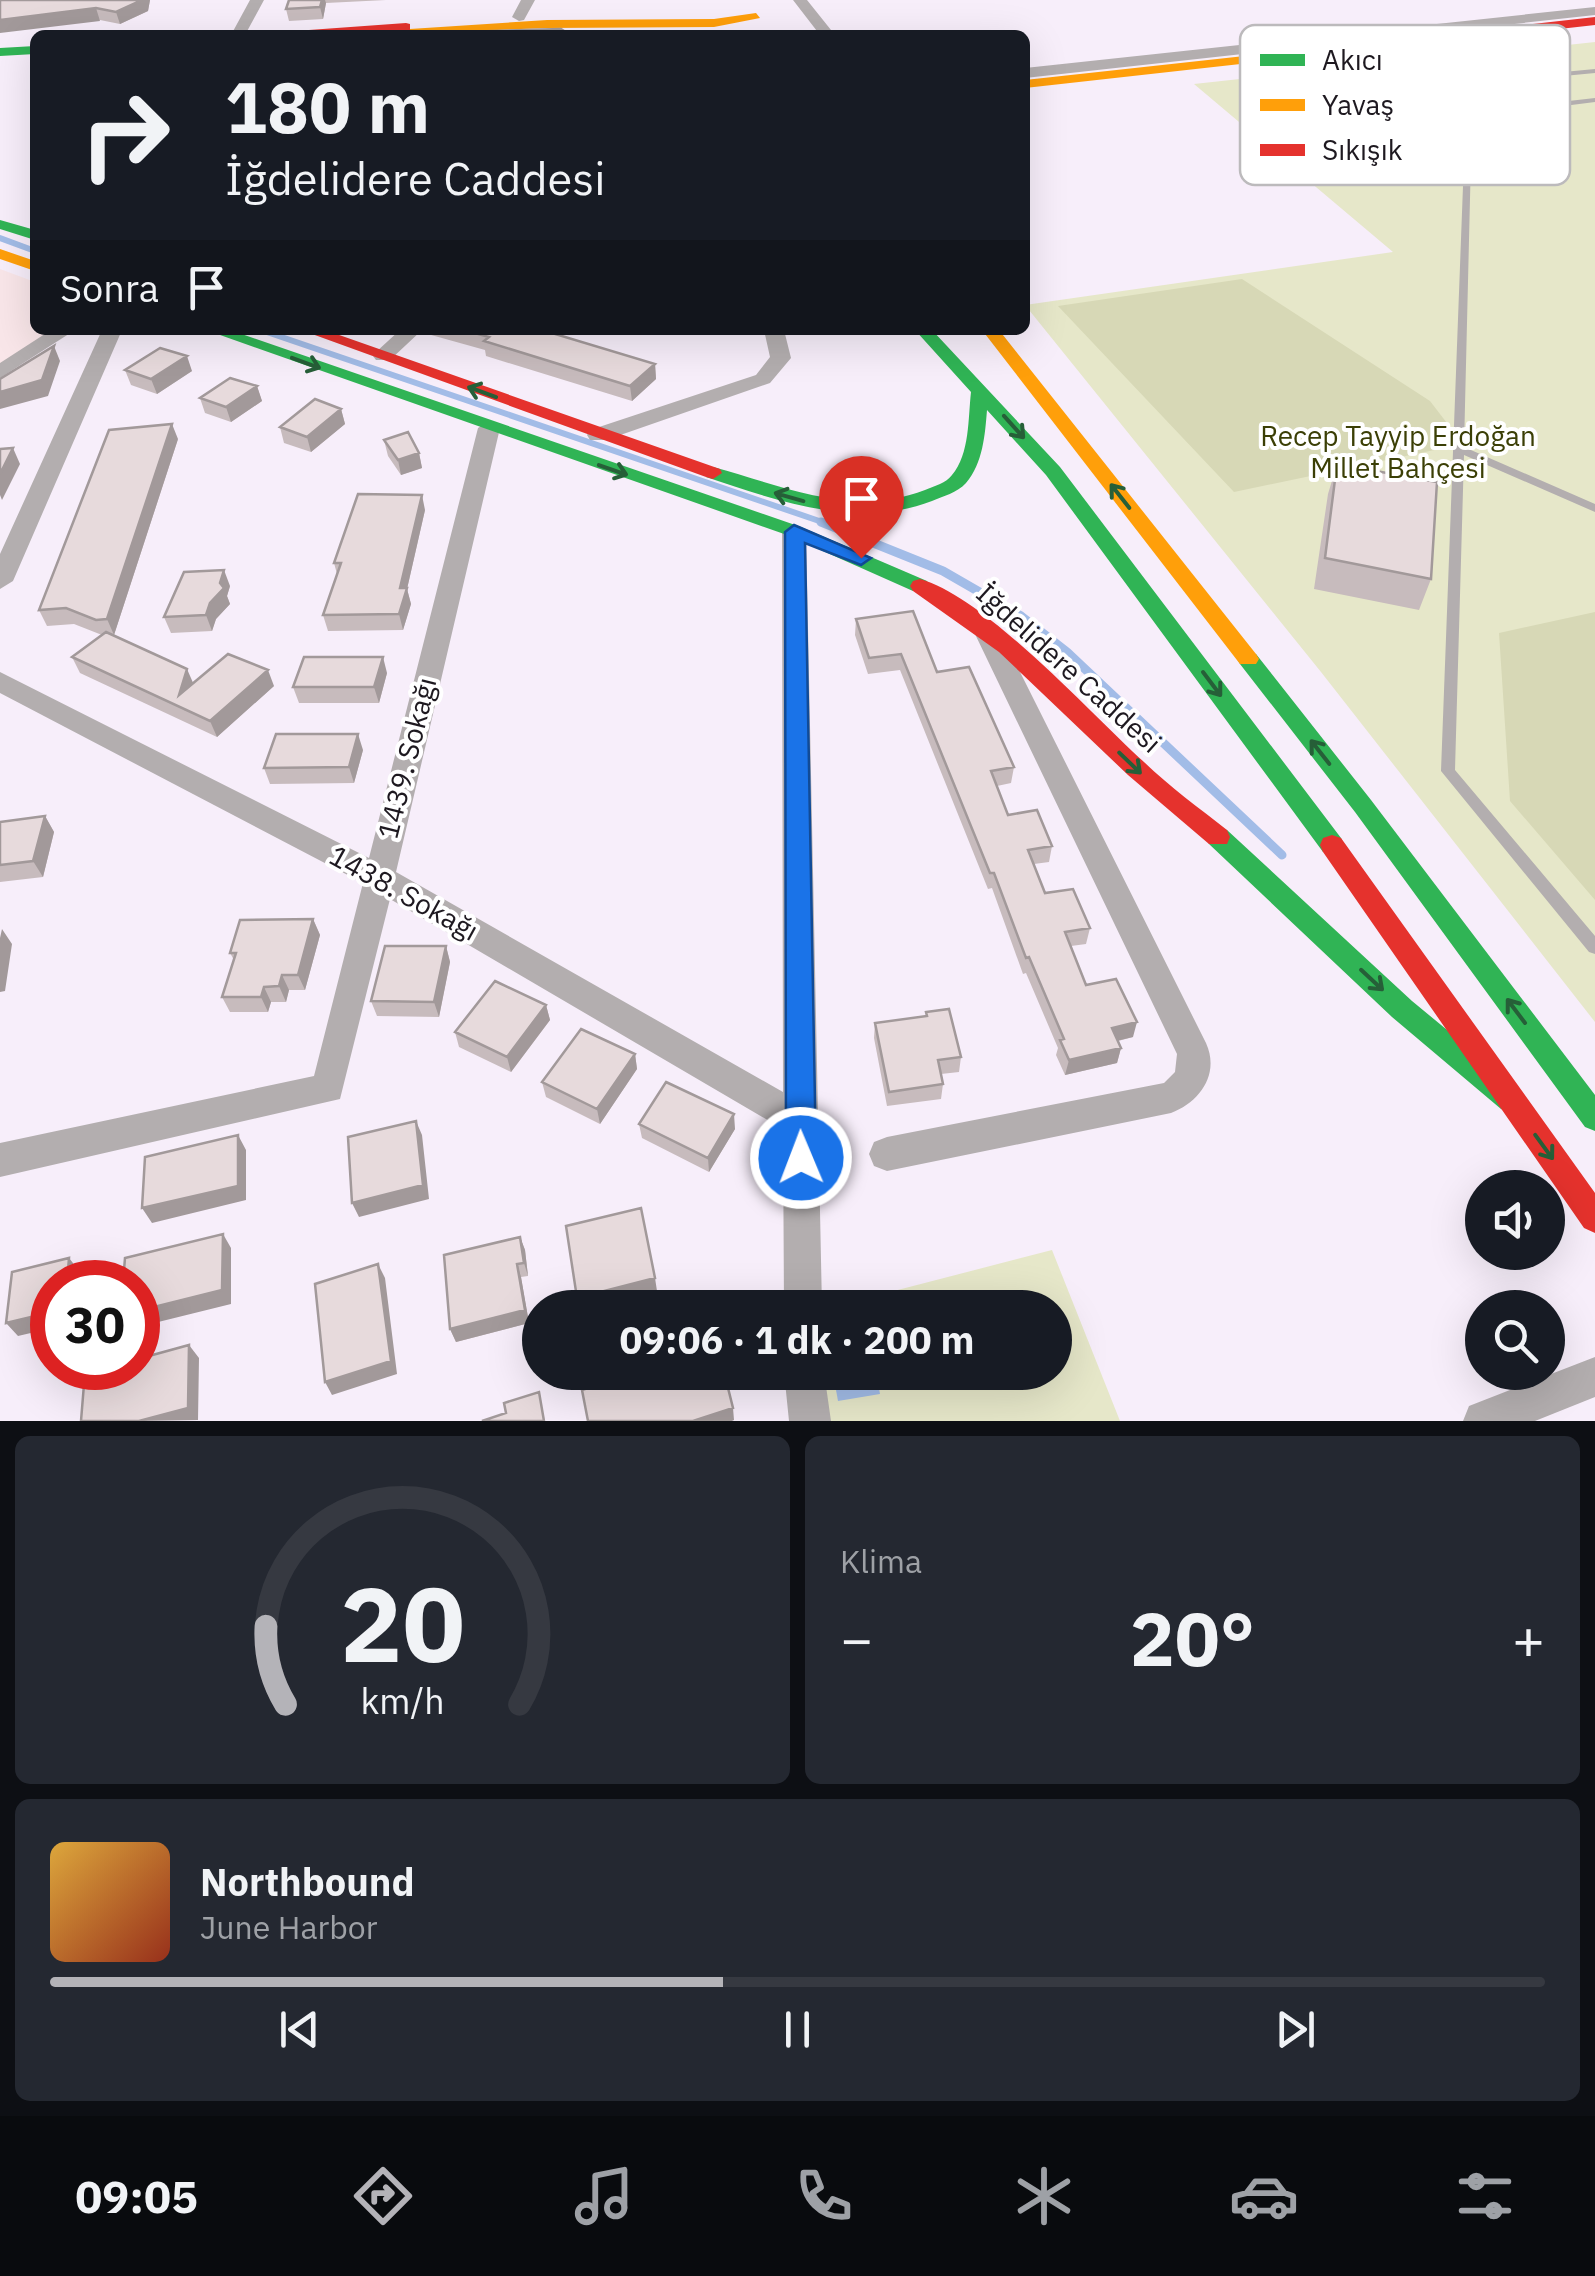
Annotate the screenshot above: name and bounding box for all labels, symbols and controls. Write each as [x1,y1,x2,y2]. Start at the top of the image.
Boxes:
legend [1240,25,1570,185]
text: Akıcı [1322,41,1383,78]
text: 180 m [225,61,430,152]
icon: right [60,70,190,200]
text: Yavaş [1322,86,1394,123]
text: Sıkışık [1322,131,1403,168]
text: İğdelidere Caddesi [225,149,605,207]
icon: arrive [179,260,234,315]
text: Sonra [60,263,159,312]
one-way arrow [290,355,321,373]
one-way arrow [467,382,498,400]
one-way arrow [1002,414,1025,439]
park label: Recep Tayyip Erdoğan Millet Bahçesi [1260,417,1536,486]
pin [819,456,904,559]
one-way arrow [596,463,628,481]
icon: arrive [834,471,889,526]
one-way arrow [1110,483,1131,510]
one-way arrow [774,487,805,505]
street label: İğdelidere Caddesi [969,575,1170,761]
one-way arrow [1201,670,1222,697]
street label: 1439. Sokağı [369,673,444,842]
one-way arrow [1310,739,1331,766]
one-way arrow [1118,751,1142,775]
street label: 1438. Sokağı [323,836,485,949]
one-way arrow [1359,968,1383,992]
one-way arrow [1506,998,1527,1025]
position arrow [749,1106,853,1210]
one-way arrow [1534,1133,1555,1160]
map controls [1465,1170,1565,1390]
button: sound [1465,1170,1565,1270]
speed limit sign: 30 [30,1260,160,1390]
button: search [1465,1290,1565,1390]
text: 09:06 · 1 dk · 200 m [620,1315,974,1364]
text: Klima [840,1540,922,1582]
text: 20 [340,1555,465,1691]
text: 20° [1130,1589,1255,1687]
text: − [840,1603,873,1674]
text: + [1512,1603,1545,1674]
text: km/h [360,1677,445,1724]
text: Northbound [200,1857,415,1906]
text: June Harbor [200,1906,377,1948]
icon: previous [272,2002,327,2057]
icon: pause [770,2002,825,2057]
icon: next [1268,2002,1323,2057]
icon: directions [348,2161,418,2231]
icon: music [569,2161,639,2231]
icon: phone [789,2161,859,2231]
icon: climate [1009,2161,1079,2231]
icon: car [1229,2161,1299,2231]
icon: filters [1450,2161,1520,2231]
text: 09:05 [75,2167,198,2225]

